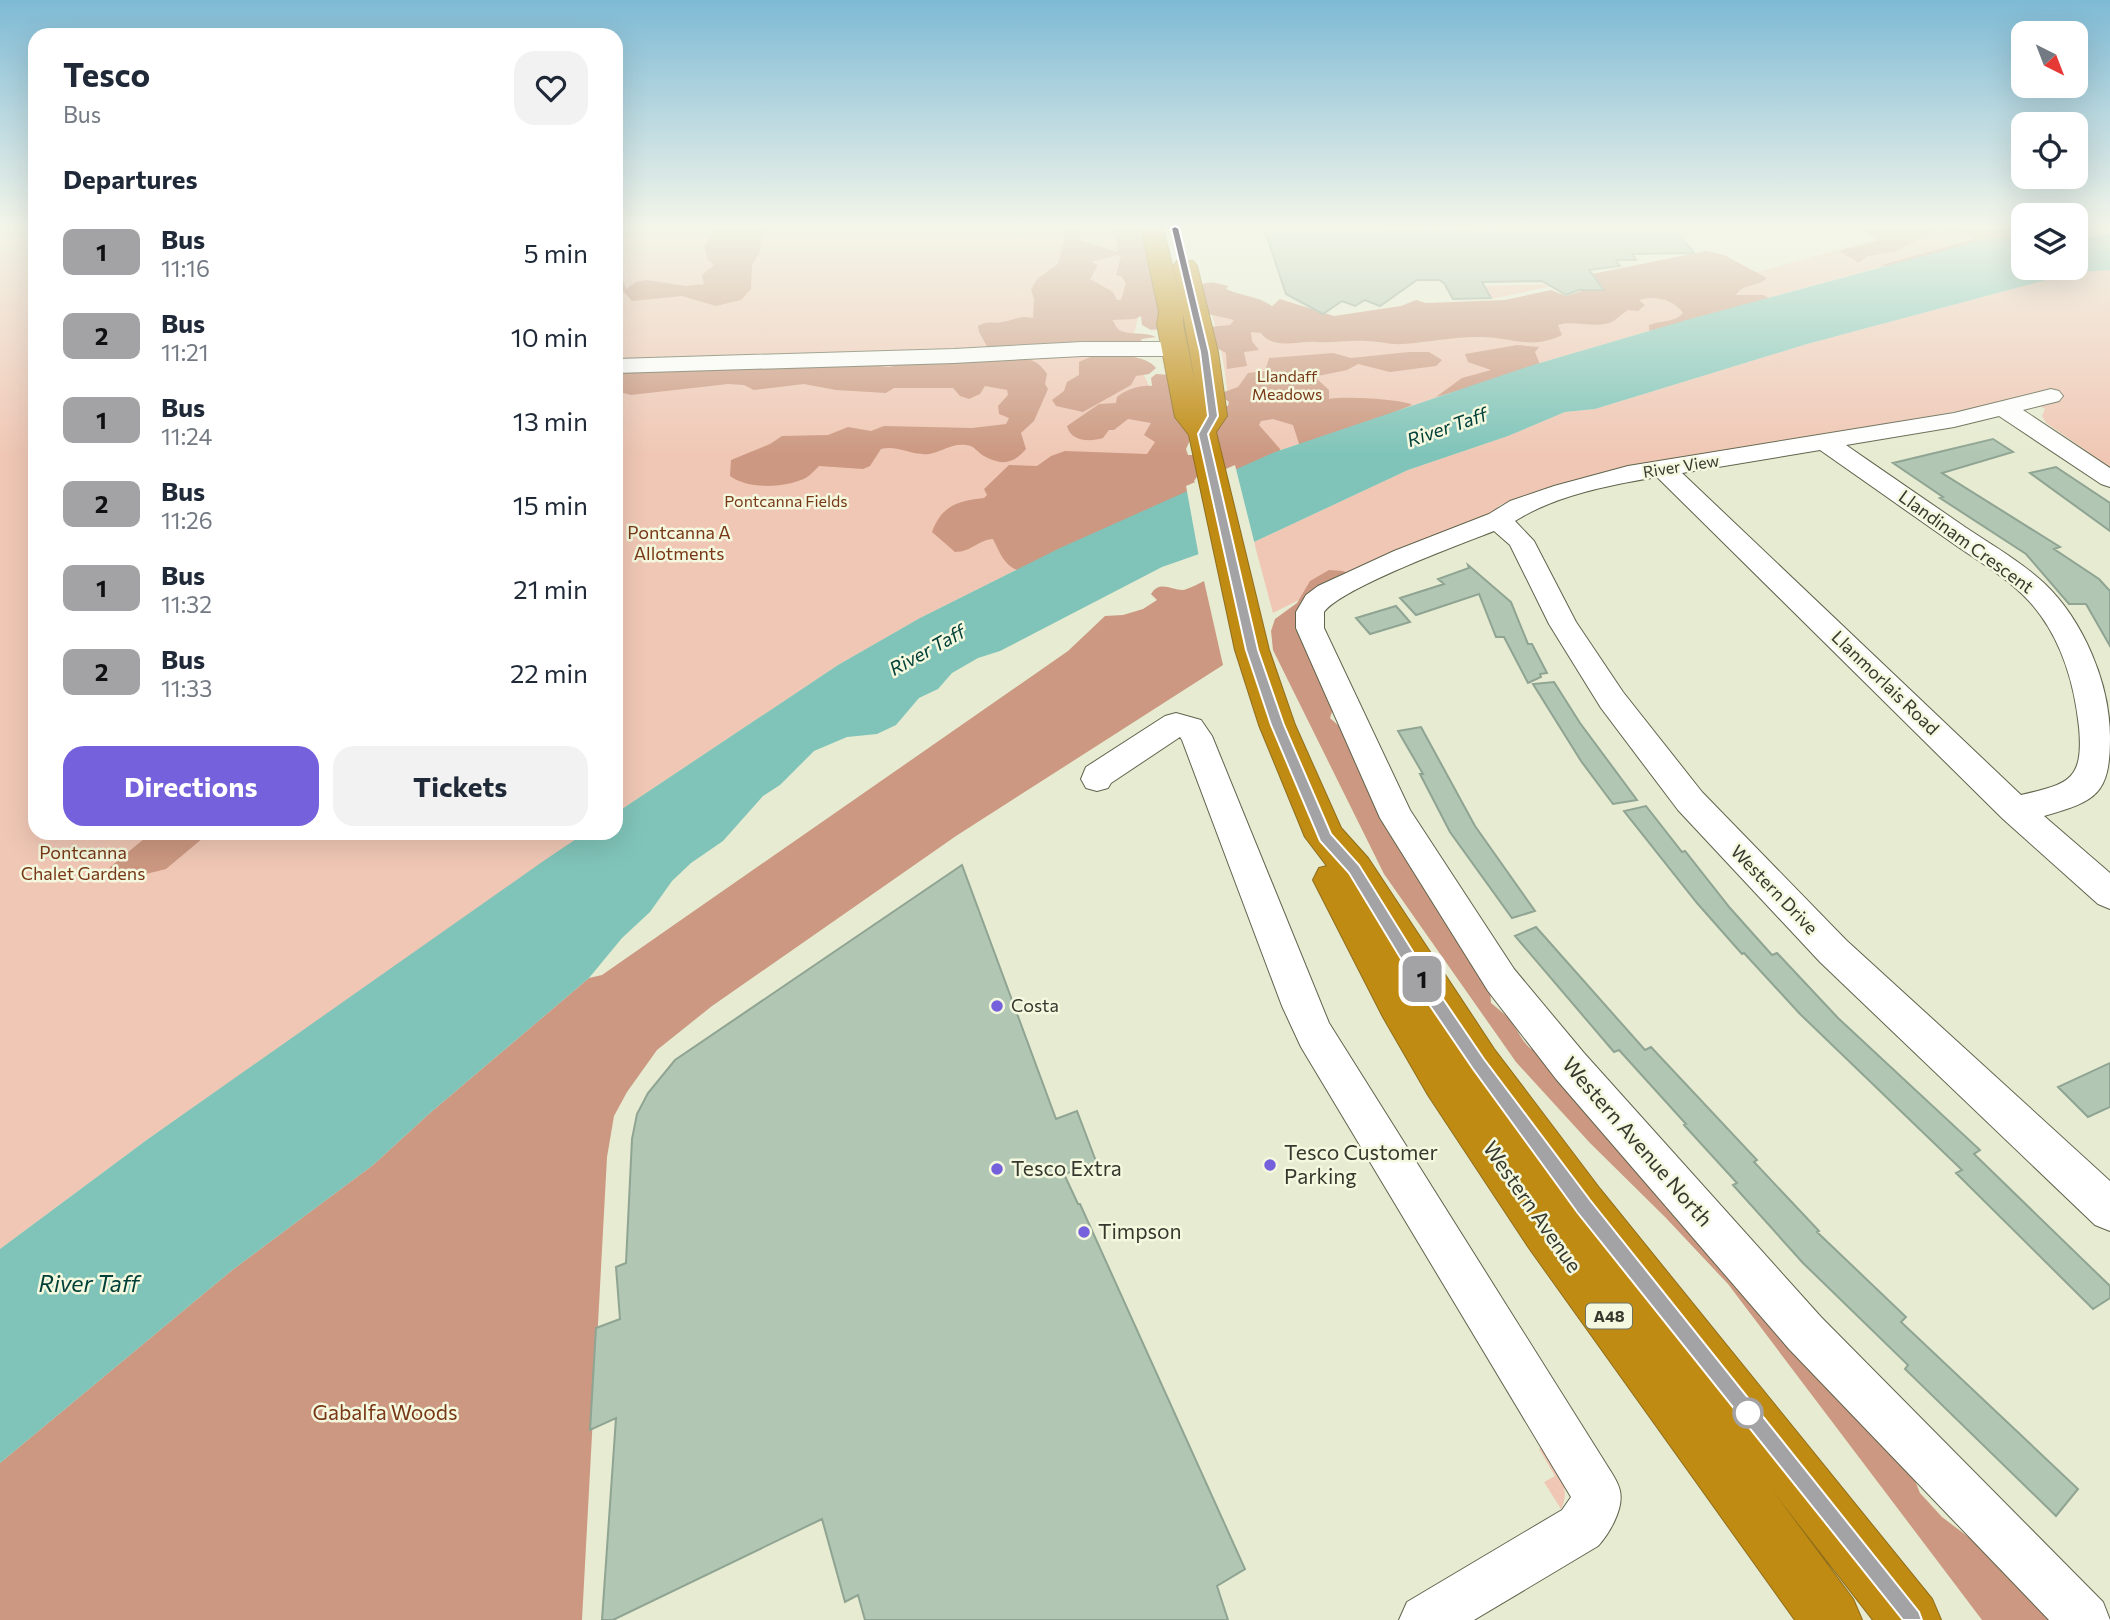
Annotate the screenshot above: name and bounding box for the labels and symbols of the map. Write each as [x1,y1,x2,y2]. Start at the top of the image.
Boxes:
north arrow [2011,21,2088,98]
park label: Llandaff Meadows [1252,366,1322,403]
water label: River Taff [1404,401,1492,451]
street label: River View [1642,450,1721,481]
street label: Llandinam Crescent [1895,485,2038,598]
park label: Pontcanna Fields [724,491,848,510]
park label: Pontcanna A Allotments [627,521,731,564]
water label: River Taff [885,618,971,680]
street label: Llanmorlais Road [1828,626,1944,739]
street label: Western Drive [1727,840,1823,939]
park label: Pontcanna Chalet Gardens [21,841,145,884]
line badge: 1 [1399,956,1445,1002]
place label: Costa [1011,994,1059,1016]
marker: Costa [989,998,1005,1014]
street label: Western Avenue North [1558,1051,1718,1231]
street label: Western Avenue [1479,1136,1588,1277]
place label: Tesco Customer Parking [1284,1139,1438,1188]
place label: Tesco Extra [1011,1155,1122,1180]
marker: Tesco Customer Parking [1262,1157,1278,1173]
marker: Tesco Extra [989,1161,1005,1177]
place label: Timpson [1098,1218,1182,1243]
marker: Timpson [1076,1224,1092,1240]
water label: River Taff [38,1269,142,1297]
road number: A48 [1586,1304,1632,1328]
unlabelled marker [1733,1398,1763,1428]
park label: Gabalfa Woods [313,1399,457,1424]

